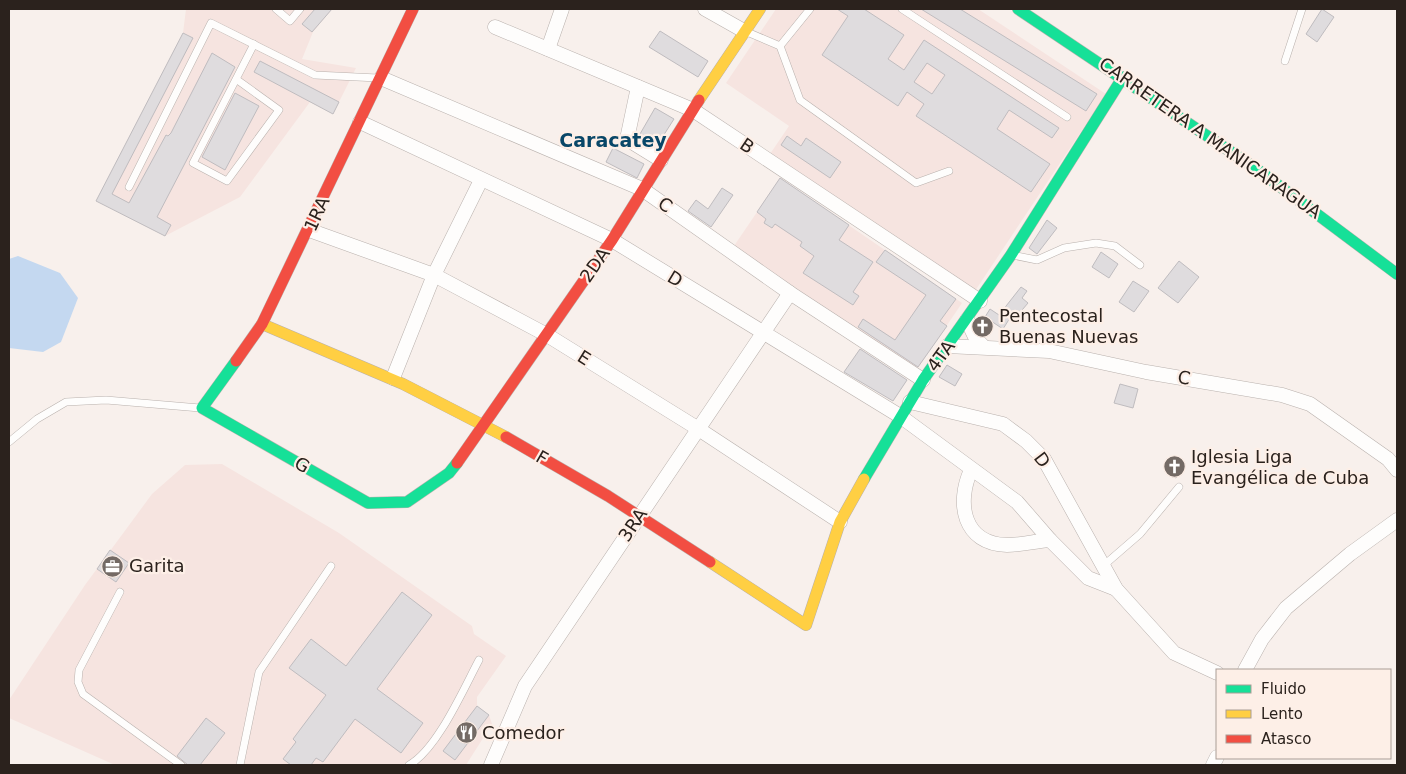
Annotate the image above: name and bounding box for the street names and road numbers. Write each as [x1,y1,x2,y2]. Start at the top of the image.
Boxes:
street label: CARRETERA A MANICARAGUA [1095,53,1326,223]
street label: B [736,133,758,158]
street label: C [654,192,676,217]
street label: 1RA [300,193,334,234]
street label: 2DA [575,243,614,286]
street label: D [664,266,687,291]
street label: 4TA [922,335,959,375]
street label: E [574,346,595,369]
street label: C [1176,366,1192,389]
street label: F [533,446,552,469]
street label: D [1030,448,1055,472]
street label: G [291,452,314,477]
street label: 3RA [614,504,652,545]

